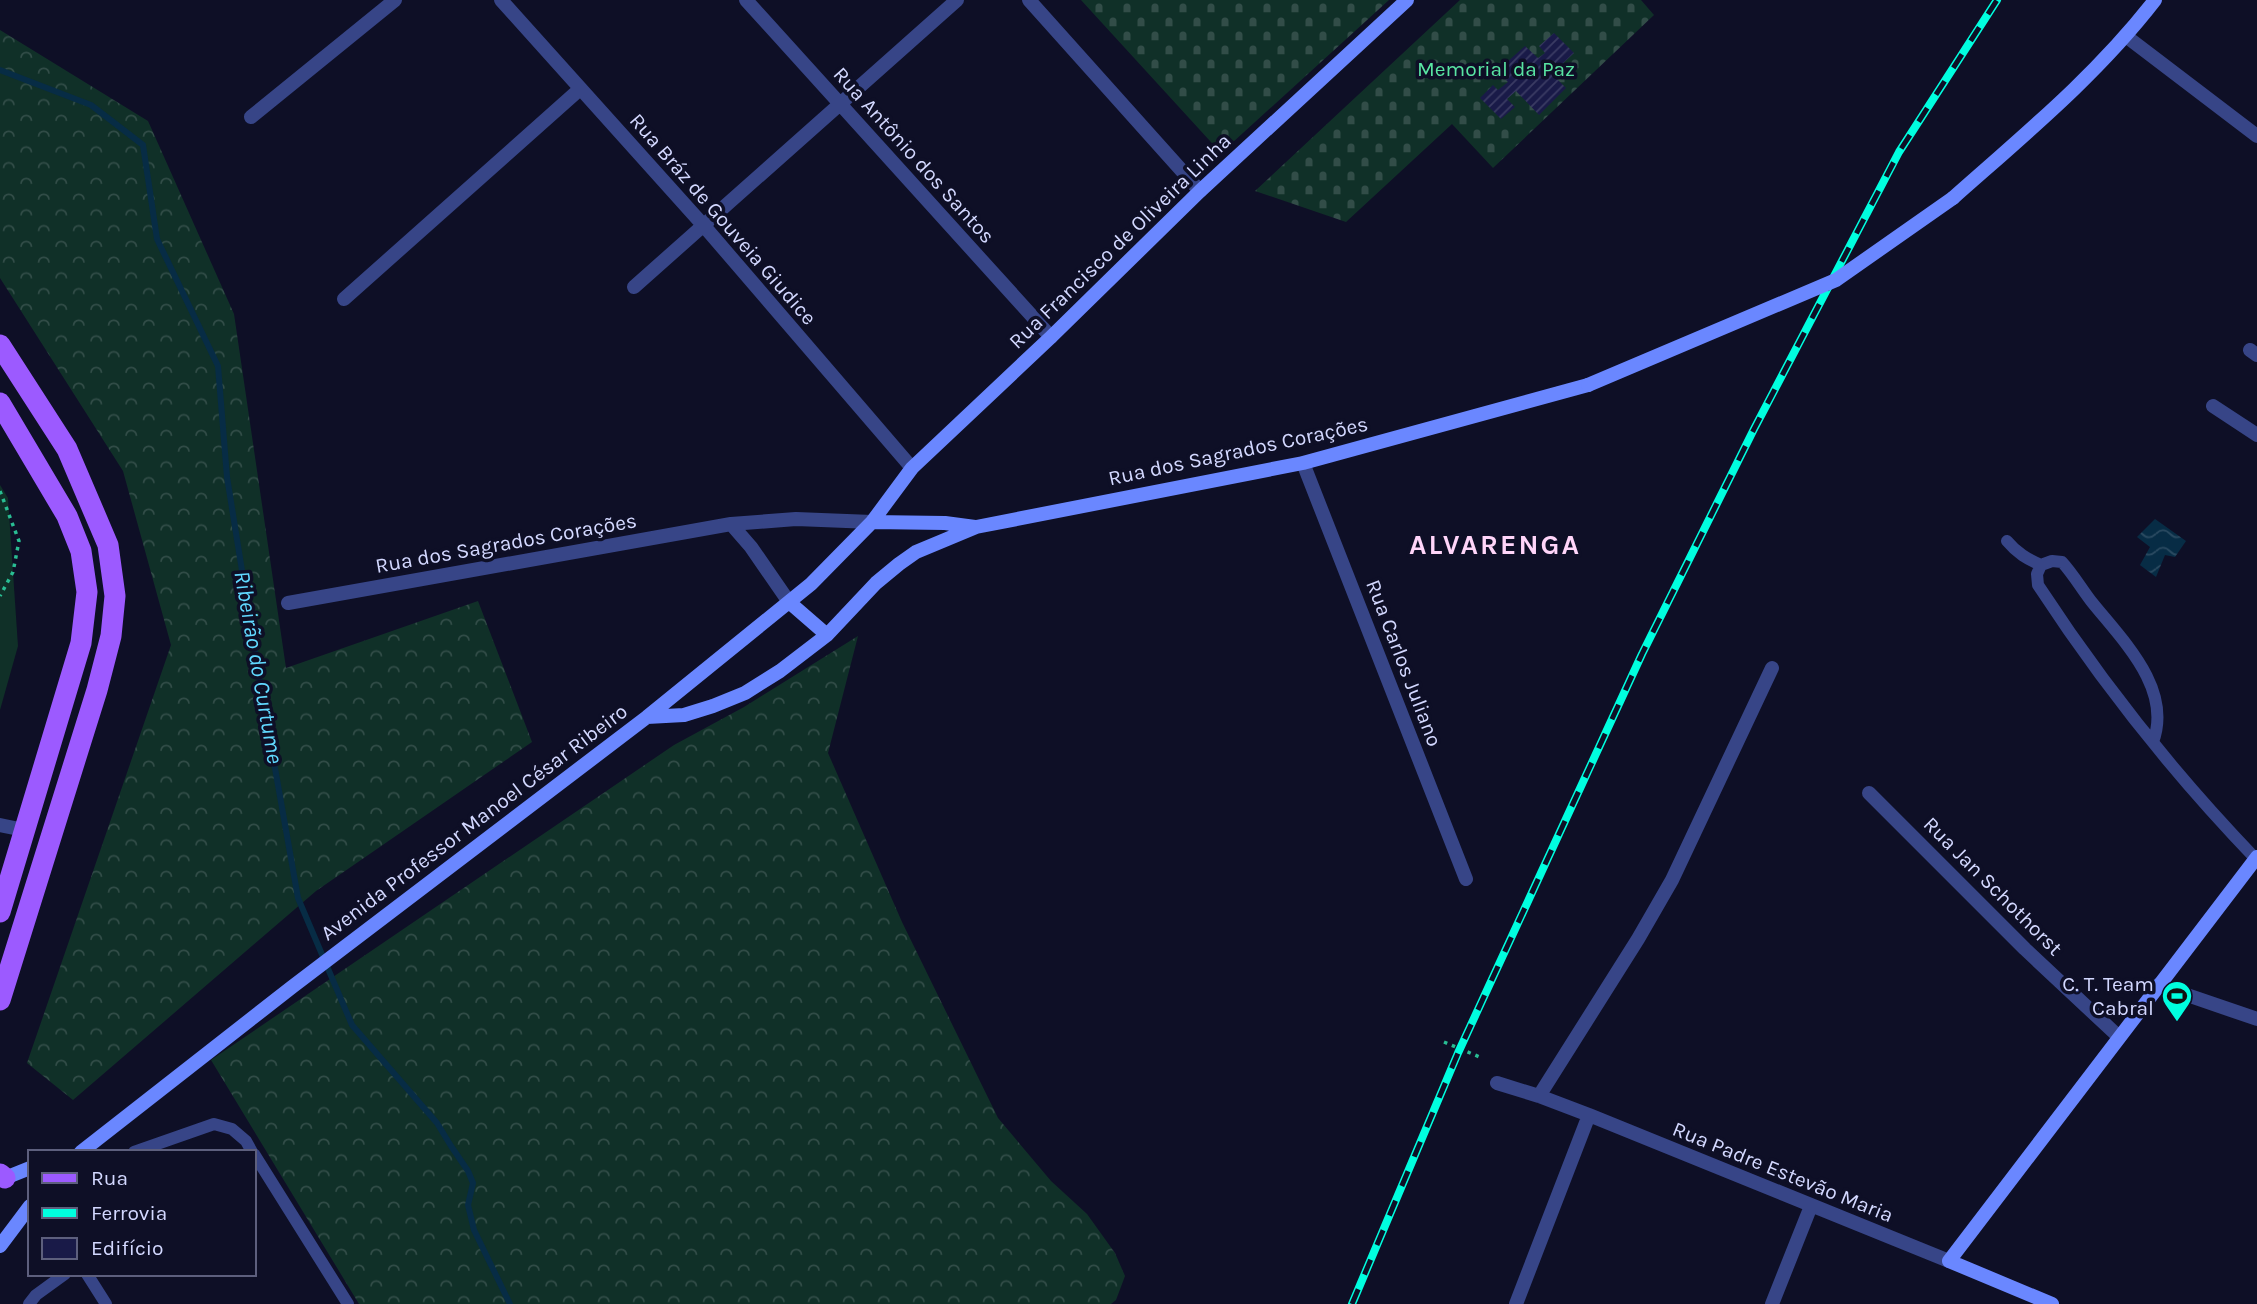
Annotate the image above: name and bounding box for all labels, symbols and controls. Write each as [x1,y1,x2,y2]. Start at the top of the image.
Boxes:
park label: Memorial da Paz [1417,57,1575,81]
street label: Rua Antônio dos Santos [828,62,1000,248]
street label: Rua Bráz de Gouveia Giudice [625,108,821,330]
street label: Rua Francisco de Oliveira Linha [1004,129,1236,353]
street label: Rua dos Sagrados Corações [1106,412,1370,490]
street label: Rua dos Sagrados Corações [373,508,639,578]
district label: ALVARENGA [1409,528,1581,561]
water label: Ribeirão do Curtume [228,569,289,766]
street label: Rua Carlos Juliano [1361,576,1447,750]
street label: Avenida Professor Manoel César Ribeiro [316,699,632,945]
street label: Rua Jan Schothorst [1919,812,2067,960]
place label: C. T. Team Cabral [2062,972,2154,1020]
sports icon: C. T. Team Cabral [2160,979,2194,1023]
street label: Rua Padre Estevão Maria [1669,1117,1897,1227]
legend [28,1150,256,1276]
text: Rua [91,1166,128,1190]
text: Ferrovia [91,1201,167,1225]
text: Edifício [91,1236,164,1260]

